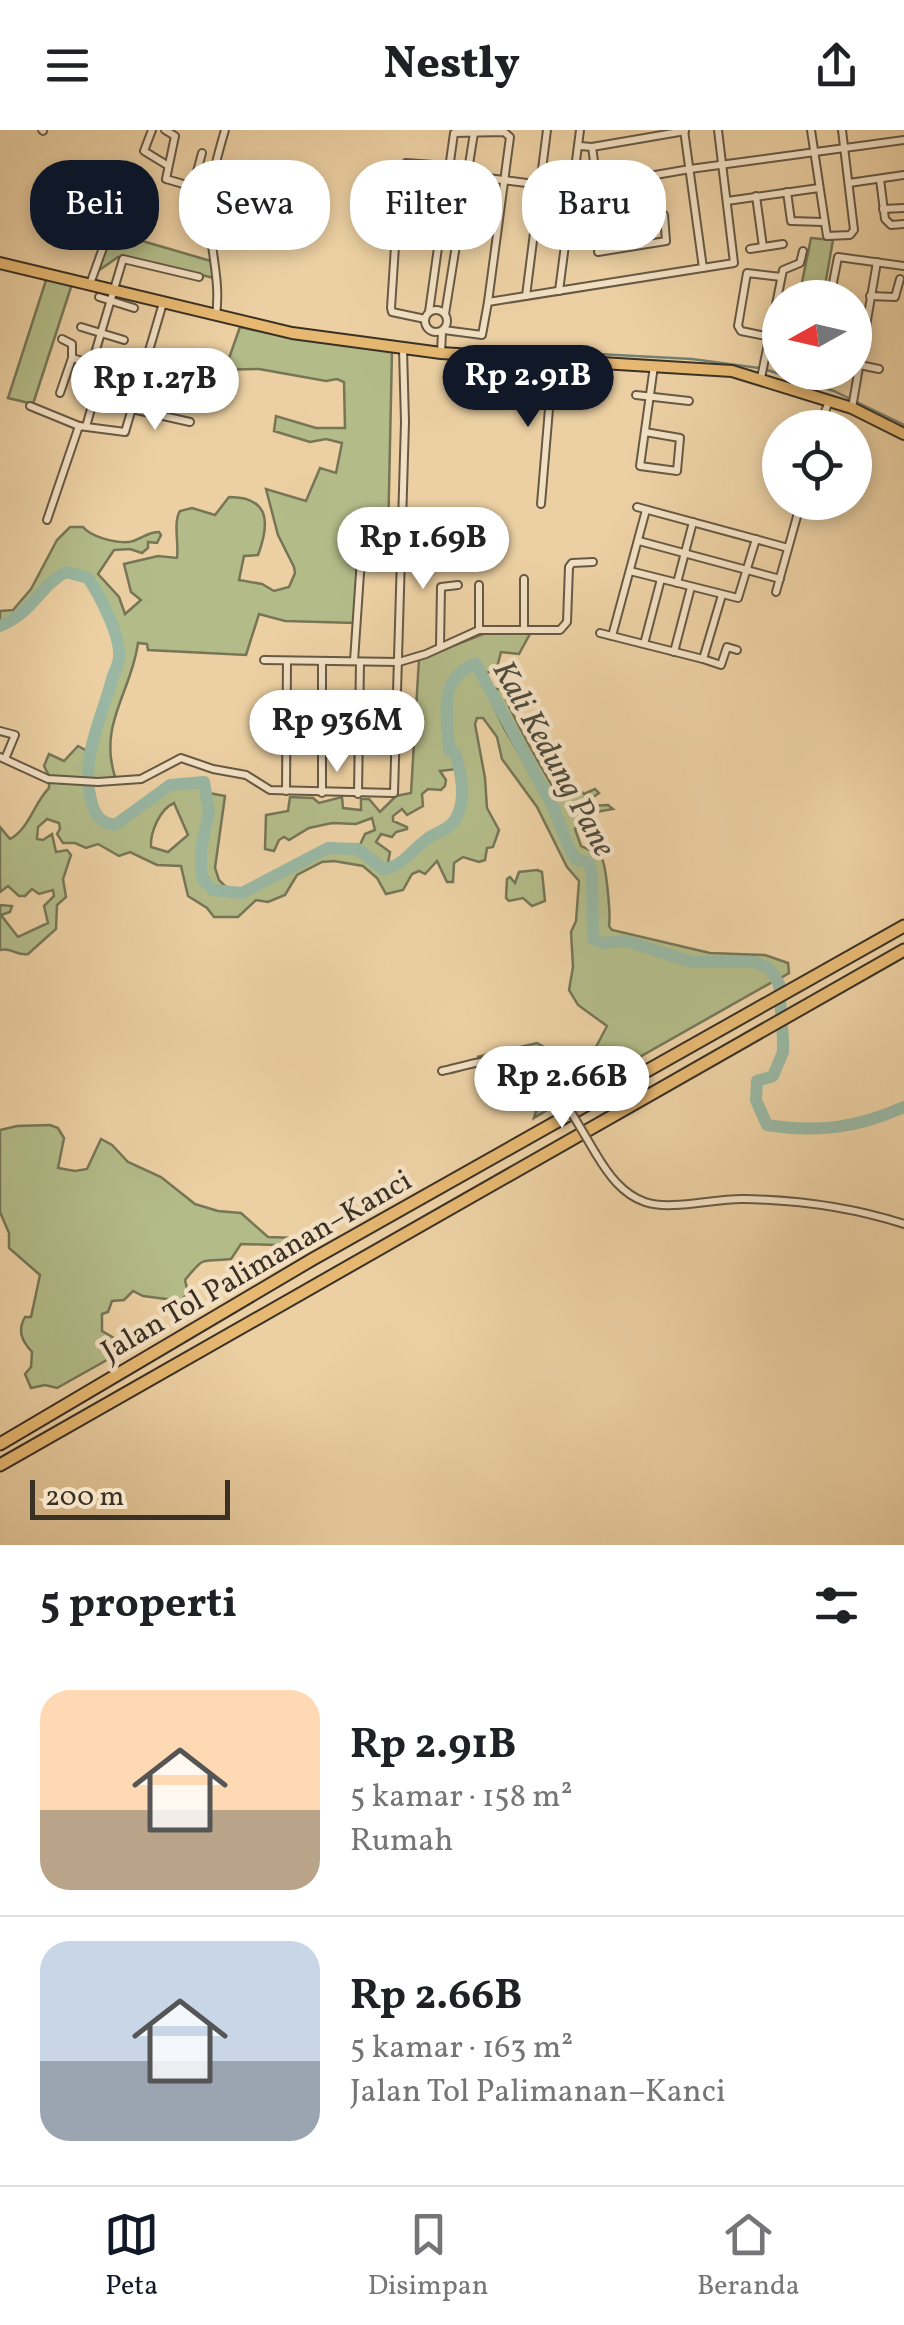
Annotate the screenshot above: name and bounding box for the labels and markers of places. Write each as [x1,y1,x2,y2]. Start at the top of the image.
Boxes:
pin: Rp 2.91B [425,345,631,430]
pin: Rp 1.27B [52,348,258,433]
pin: Rp 1.69B [320,507,526,592]
pin: Rp 936M [245,690,429,775]
pin: Rp 2.66B [459,1046,665,1131]

